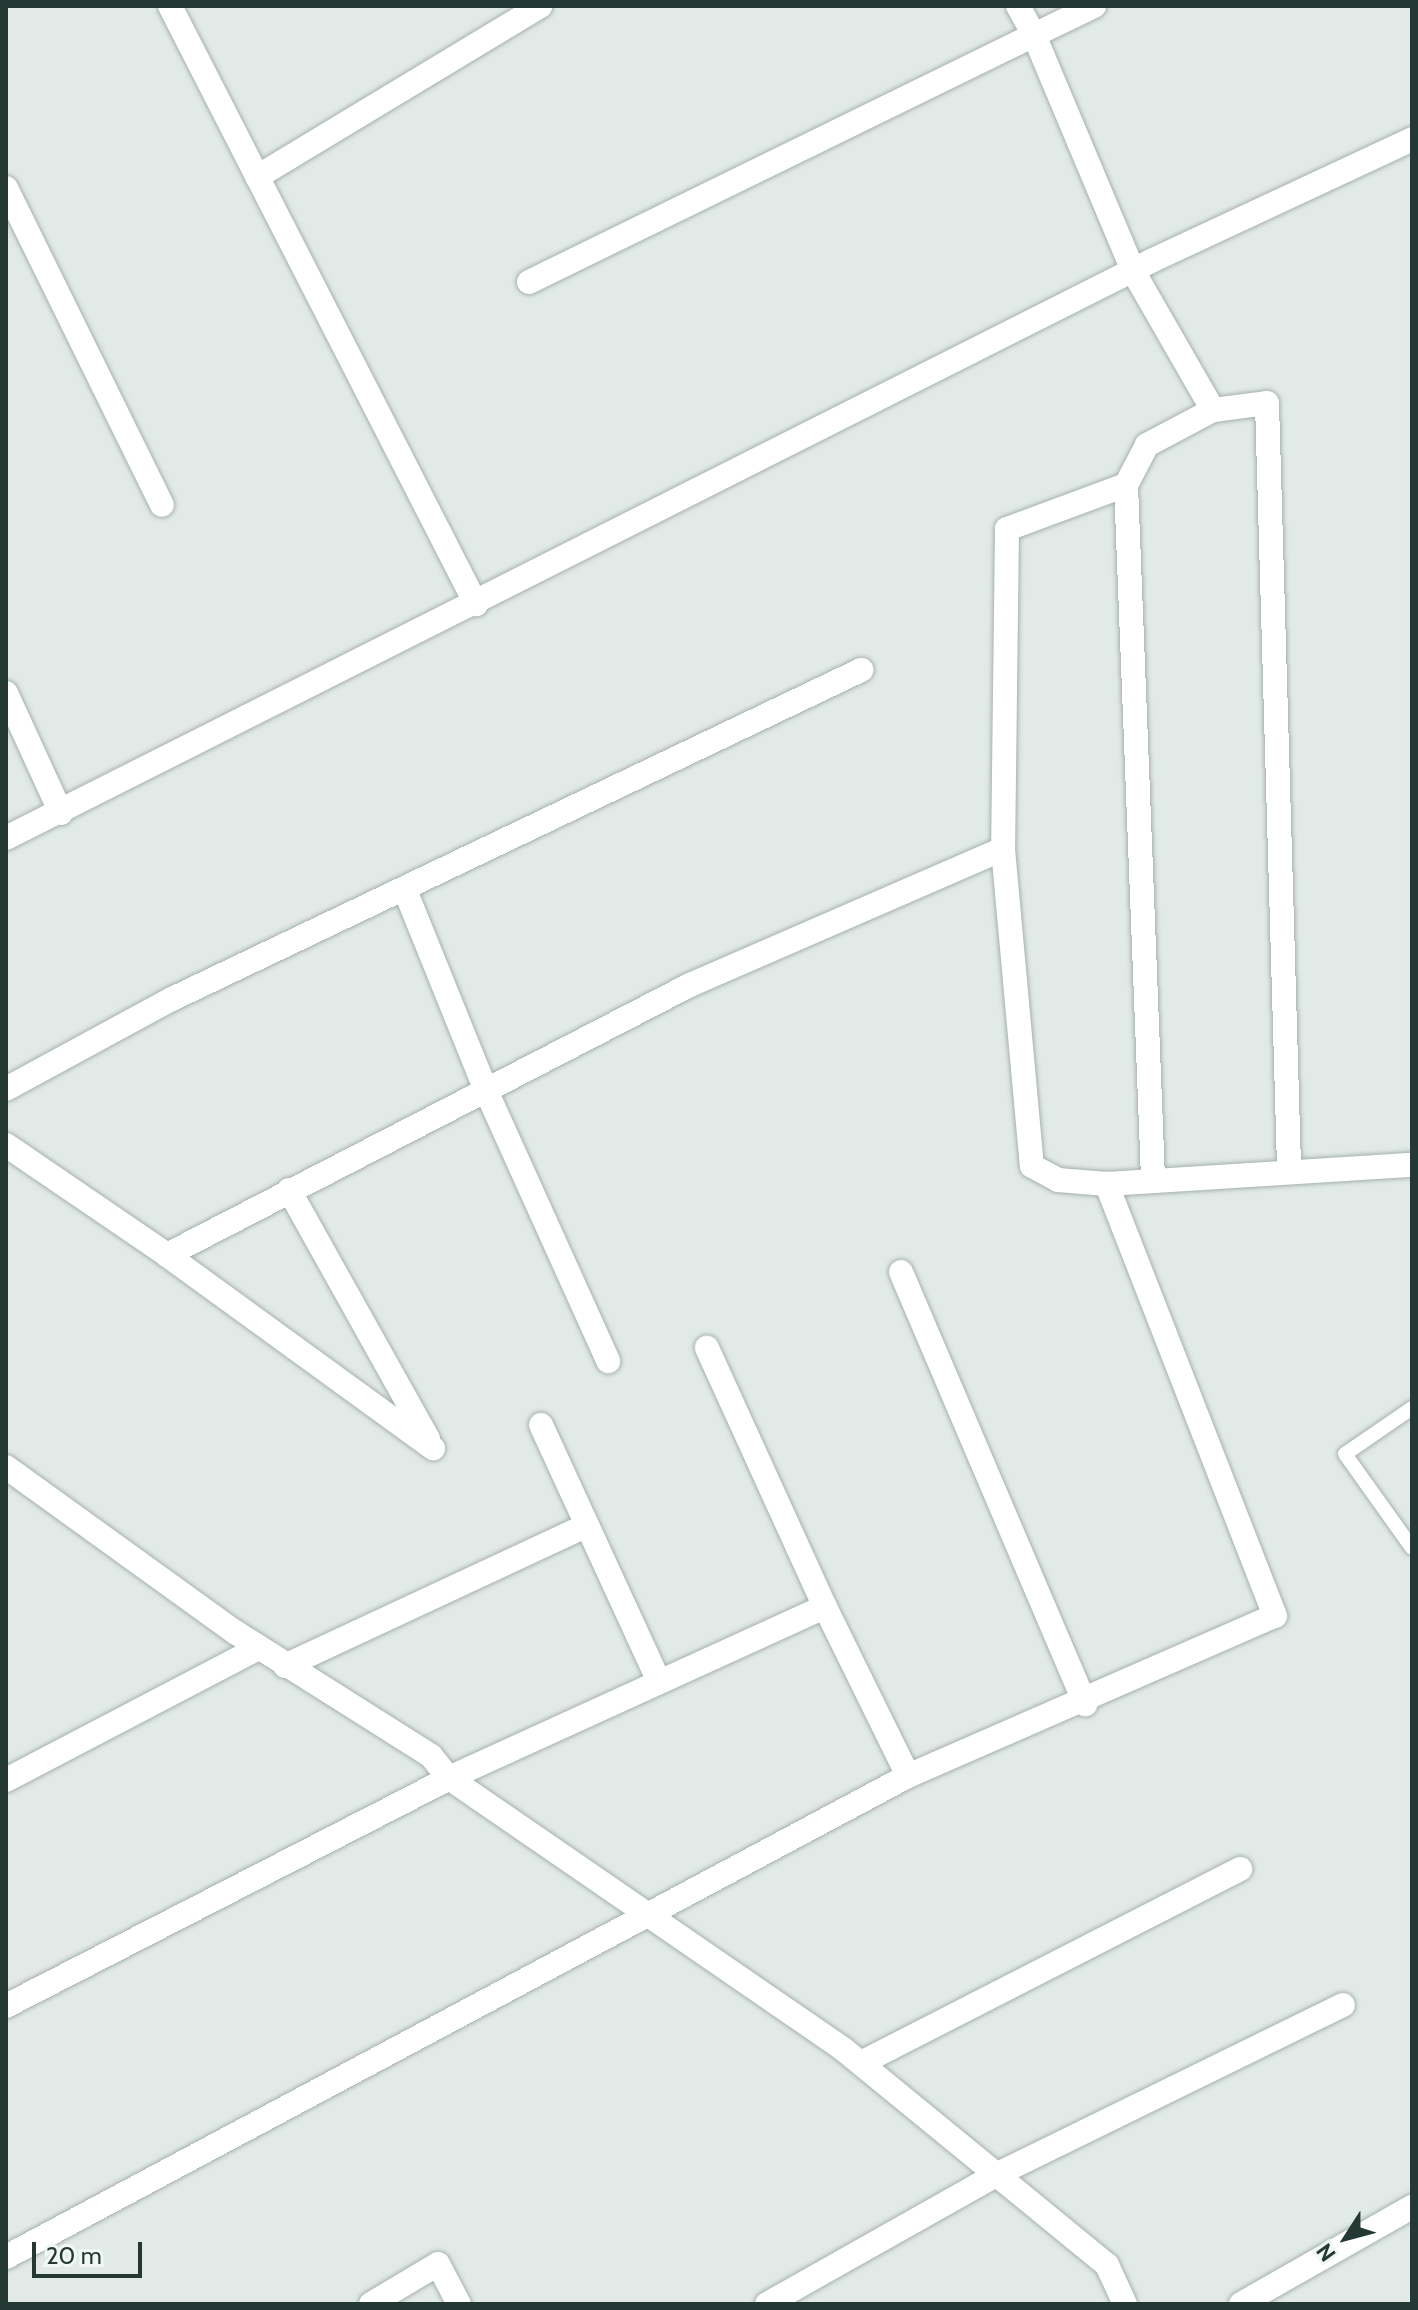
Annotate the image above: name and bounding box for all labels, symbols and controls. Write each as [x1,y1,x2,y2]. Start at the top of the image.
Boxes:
north arrow [1306,2198,1386,2278]
scale bar [36,2226,146,2276]
text: N [1311,2238,1342,2267]
text: 20 m [46,2241,102,2270]

